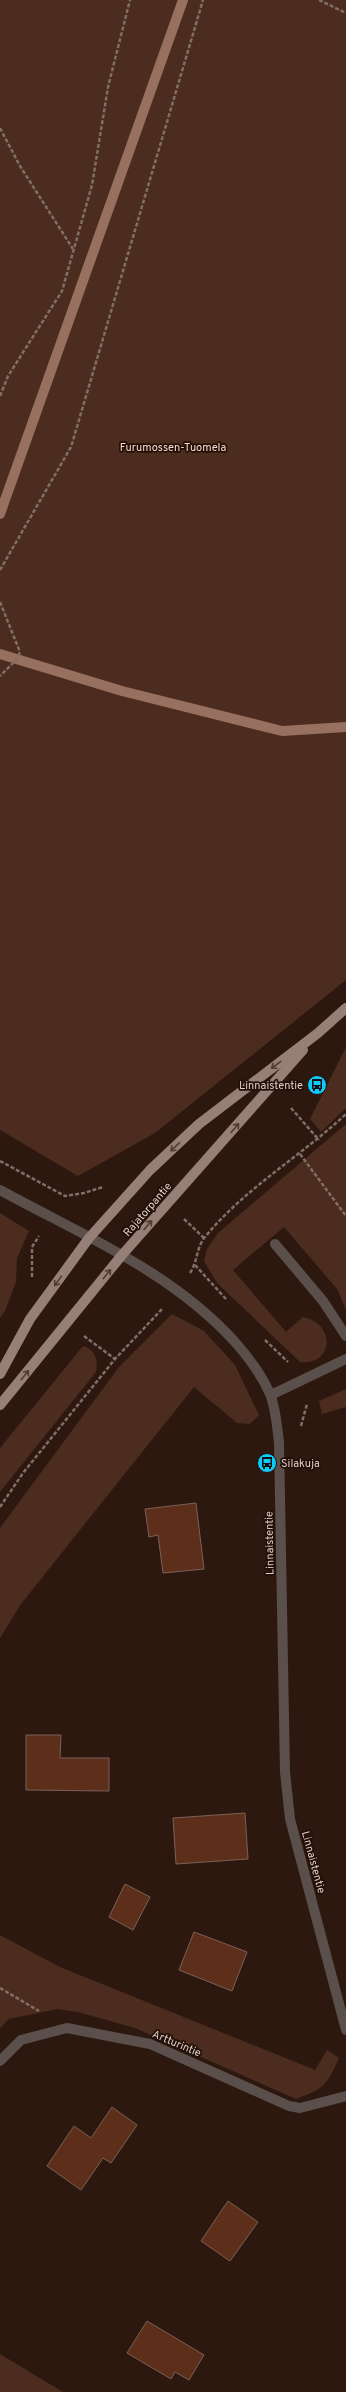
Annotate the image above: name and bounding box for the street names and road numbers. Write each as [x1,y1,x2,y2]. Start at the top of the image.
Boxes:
street label: Rajatorpantie [120,1180,175,1240]
street label: Linnaistentie [262,1511,278,1575]
street label: Linnaistentie [298,1830,328,1895]
street label: Artturintie [150,2027,203,2061]

